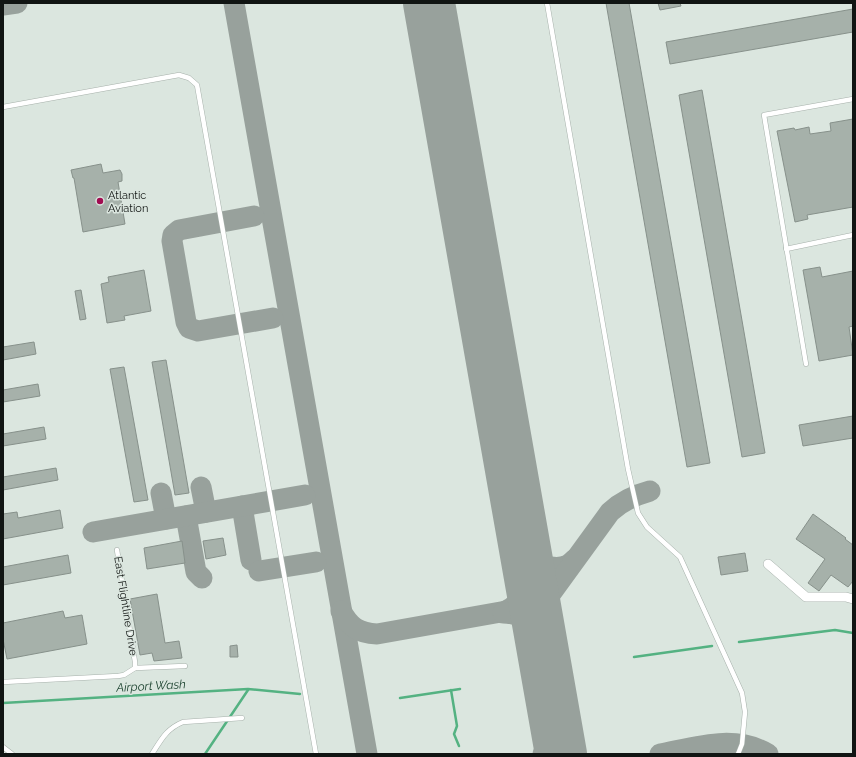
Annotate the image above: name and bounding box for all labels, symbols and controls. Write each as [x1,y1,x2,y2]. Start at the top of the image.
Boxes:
place label: Atlantic Aviation [108,189,148,215]
marker: Atlantic Aviation [95,196,105,206]
street label: East Flightline Drive [111,555,140,657]
water label: Airport Wash [115,677,186,695]

